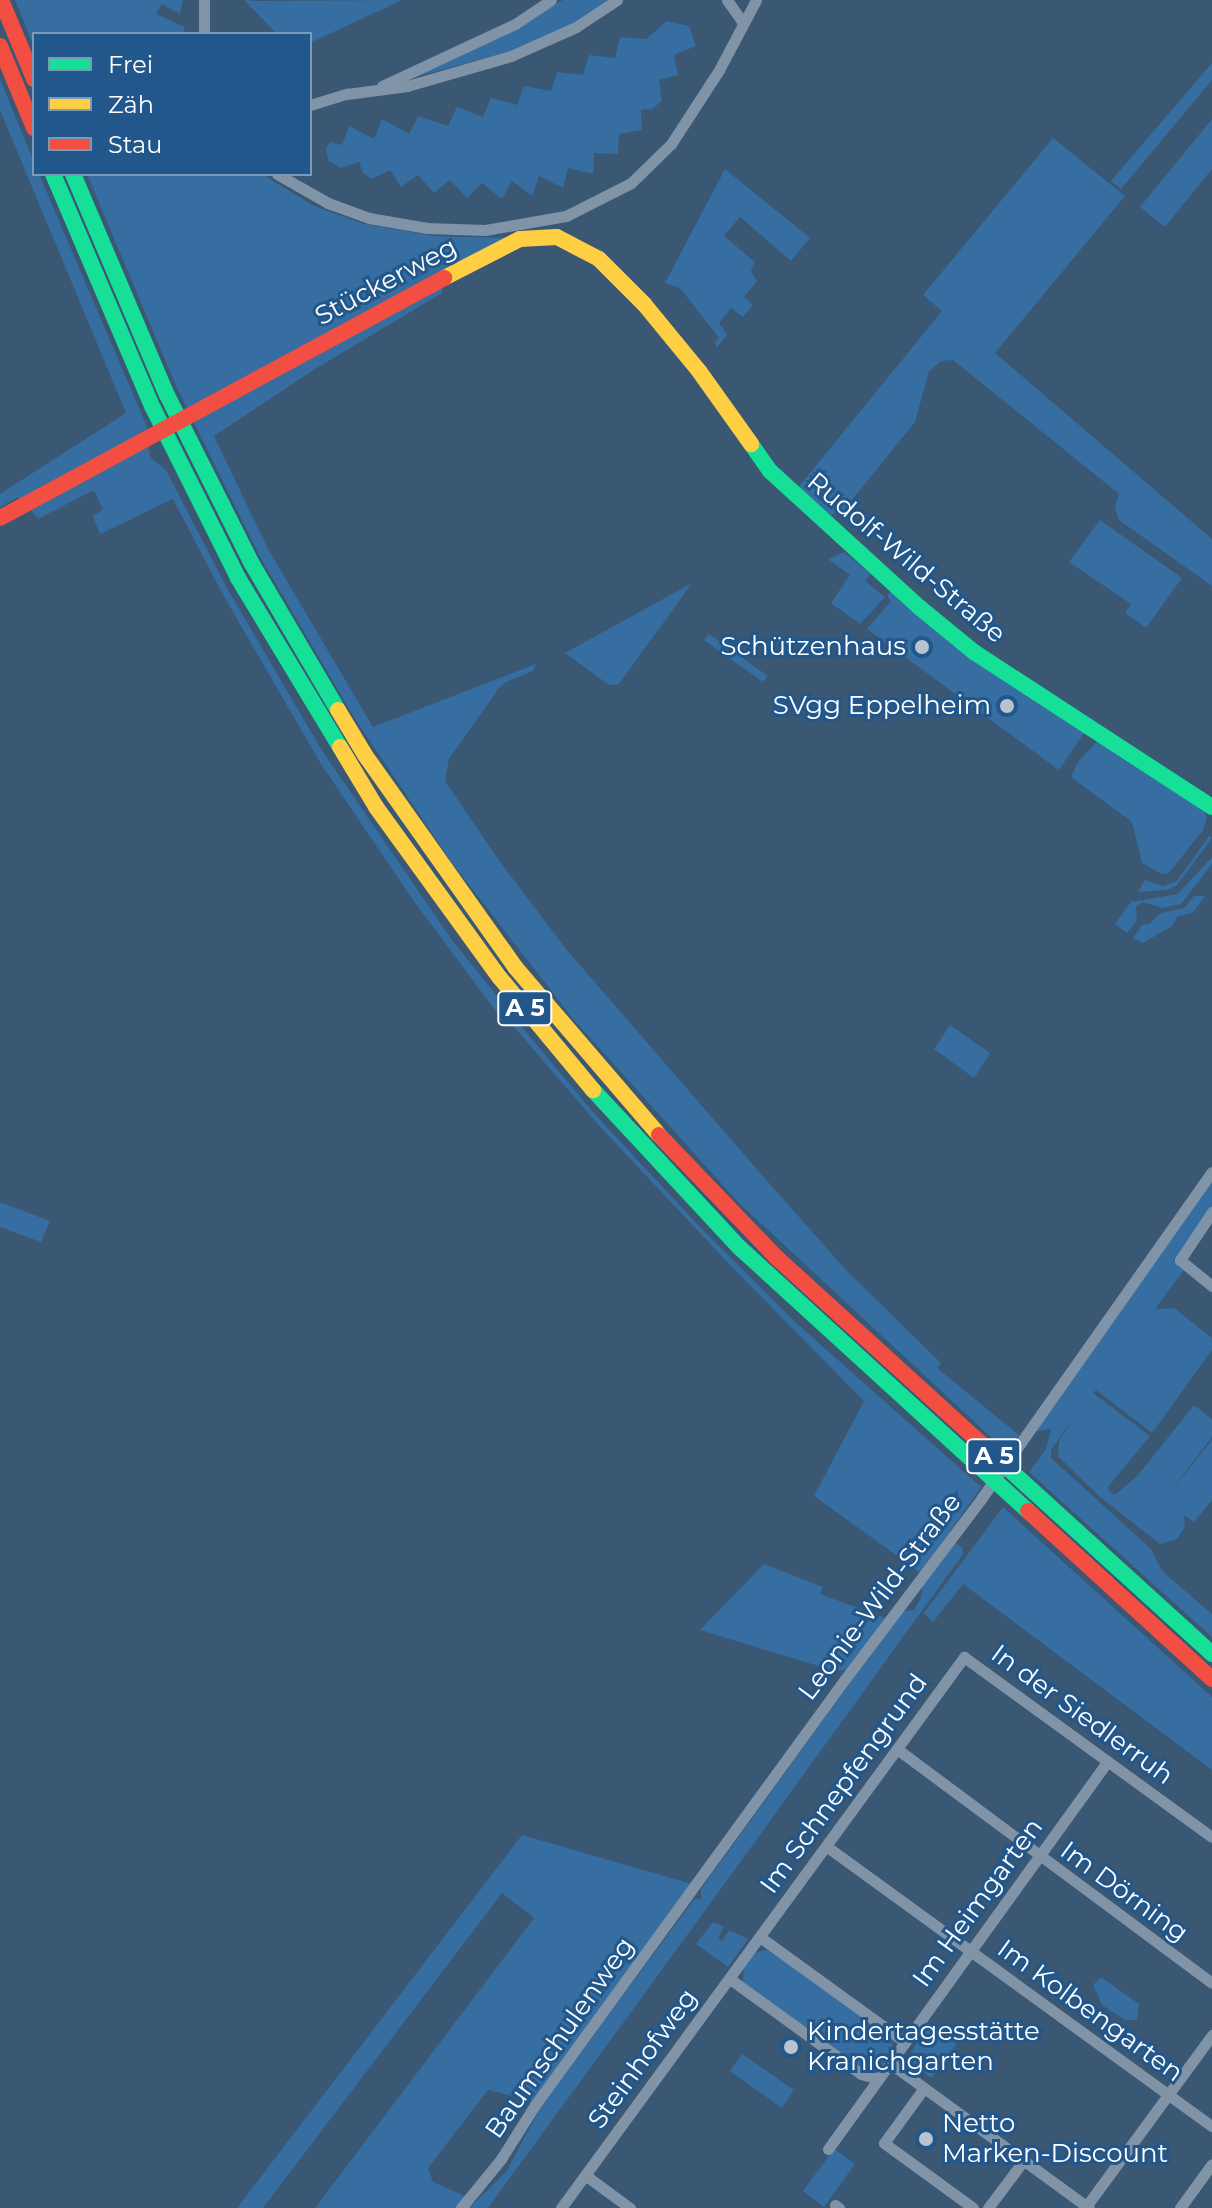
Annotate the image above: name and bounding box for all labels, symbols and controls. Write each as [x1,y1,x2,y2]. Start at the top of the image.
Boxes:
legend [32,32,312,176]
text: Frei [108,50,153,79]
text: Zäh [108,90,154,119]
text: Stau [108,130,162,159]
street label: Stückerweg [310,232,462,332]
street label: Rudolf-Wild-Straße [801,466,1011,650]
place label: Schützenhaus [721,631,906,663]
marker: Schützenhaus [913,638,931,656]
place label: SVgg Eppelheim [773,690,991,722]
marker: SVgg Eppelheim [998,697,1016,715]
road number: A 5 [497,988,553,1028]
road number: A 5 [966,1436,1022,1476]
street label: Leonie-Wild-Straße [792,1487,968,1707]
street label: In der Siedlerruh [985,1638,1179,1792]
street label: Im Schnepfengrund [754,1668,934,1900]
street label: Im Heimgarten [906,1813,1050,1993]
street label: Im Dörning [1054,1835,1194,1949]
street label: Baumschulenweg [479,1932,641,2144]
street label: Im Kolbengarten [991,1933,1189,2089]
street label: Steinhofweg [582,1983,704,2135]
place label: Kindertagesstätte Kranichgarten [807,2016,1040,2078]
marker: Kindertagesstätte Kranichgarten [782,2038,800,2056]
place label: Netto Marken-Discount [942,2108,1168,2170]
marker: Netto Marken-Discount [917,2130,935,2148]

